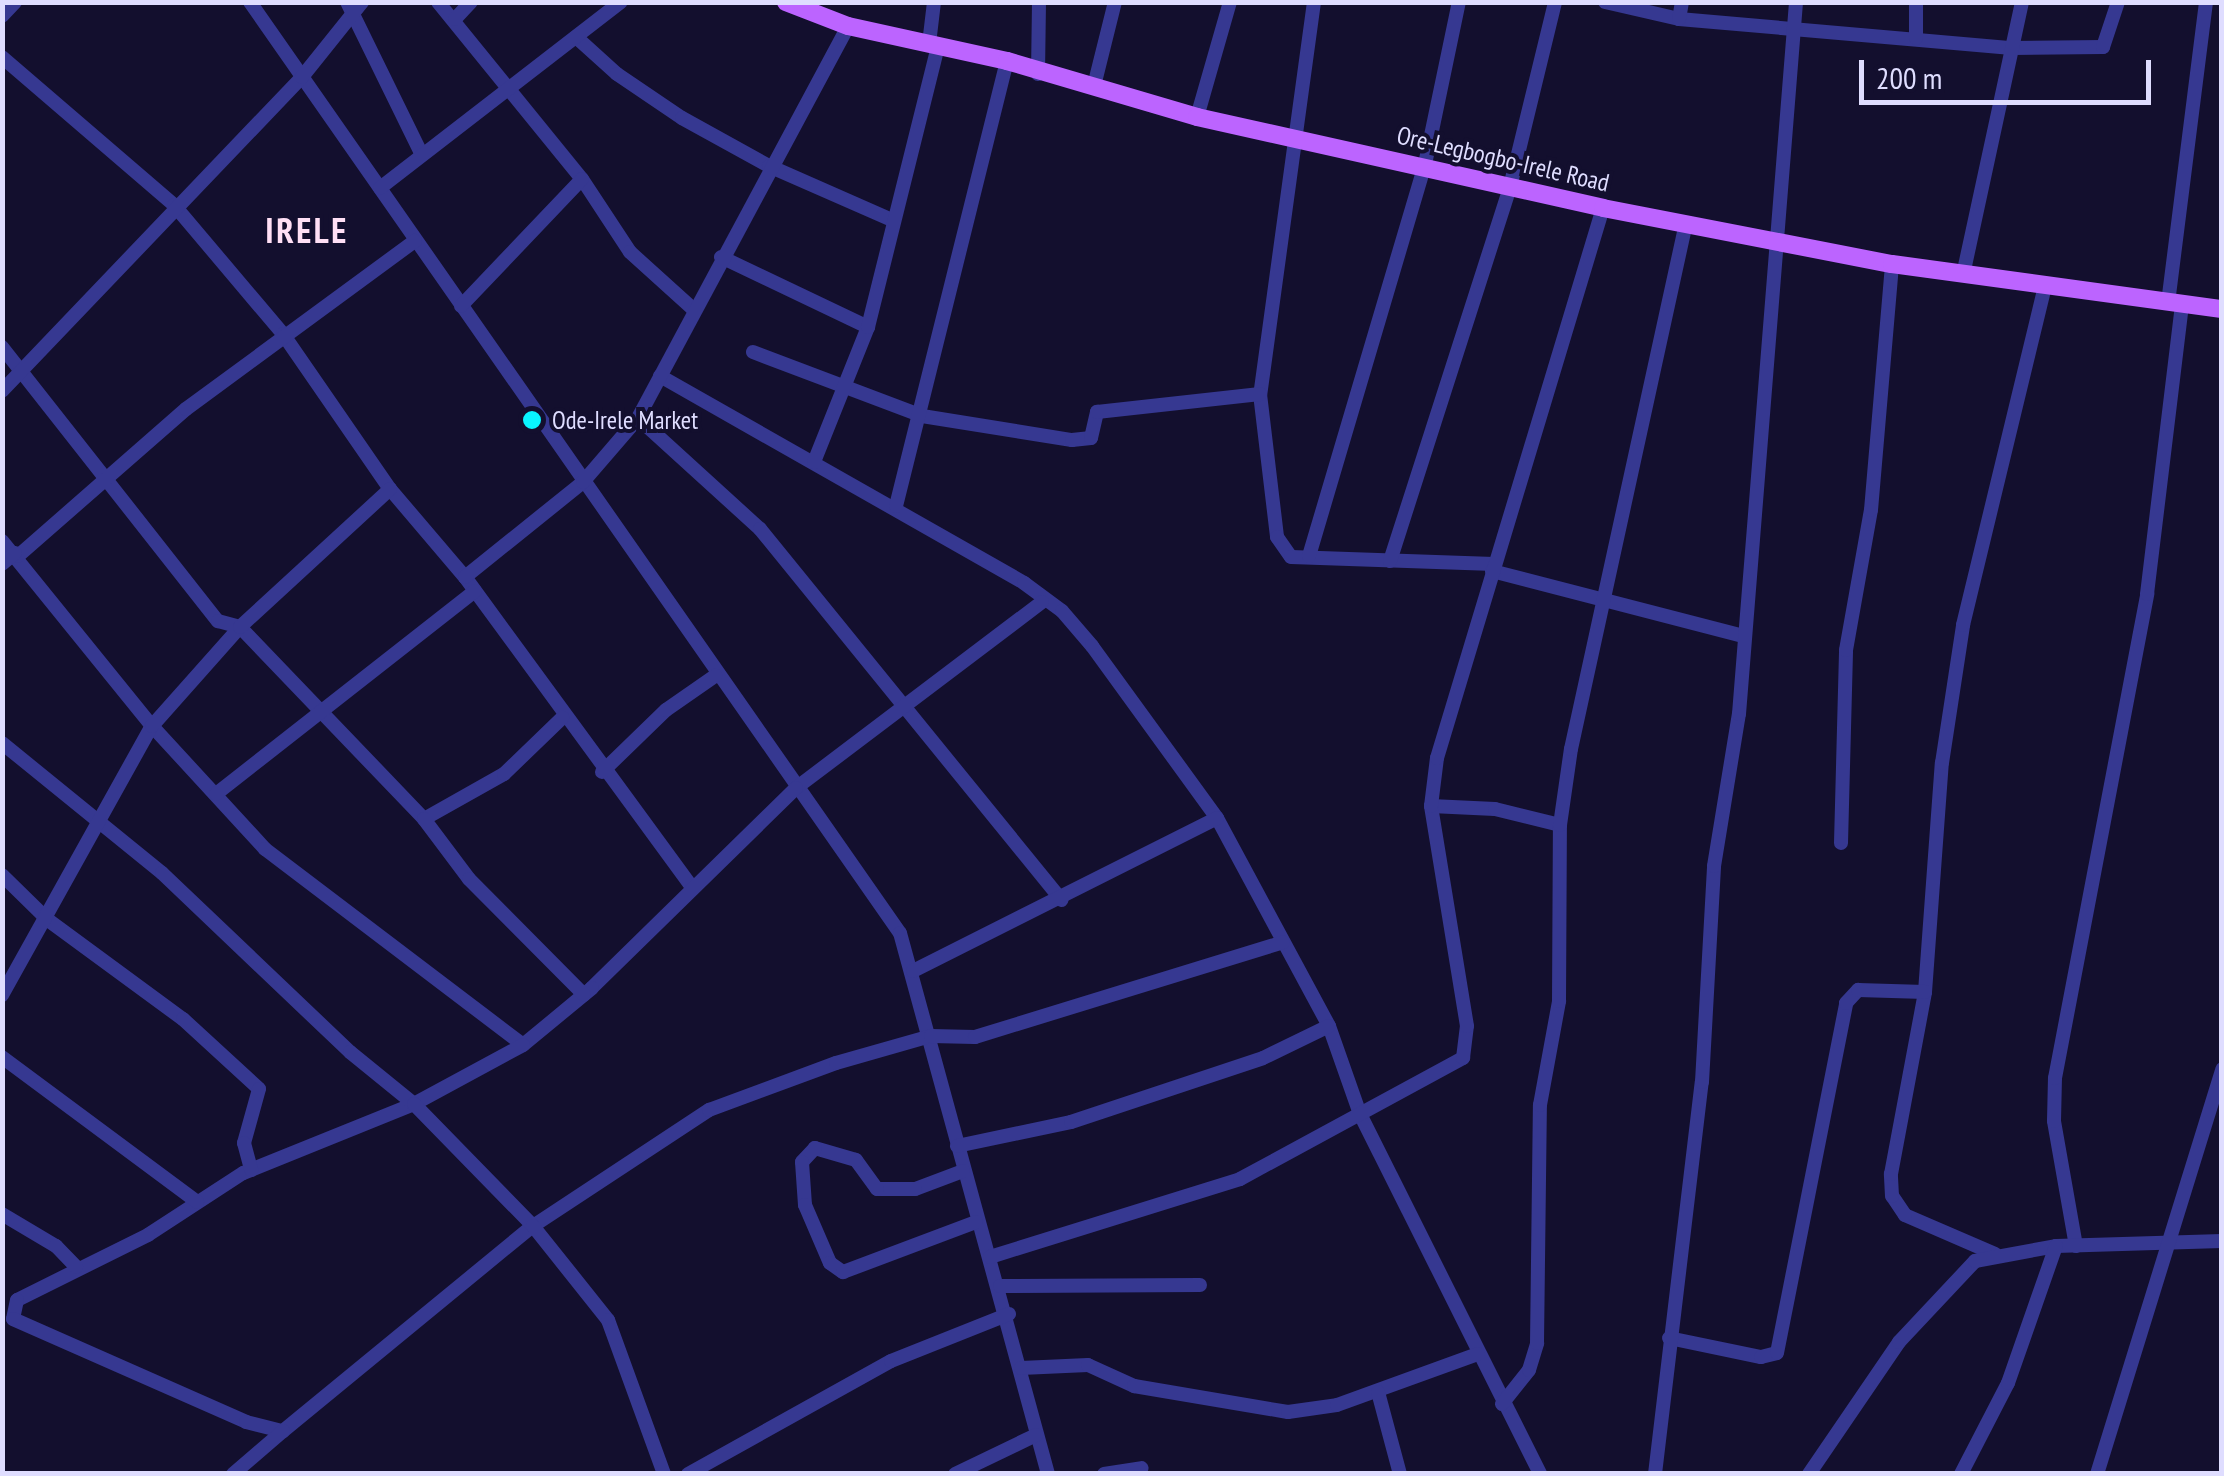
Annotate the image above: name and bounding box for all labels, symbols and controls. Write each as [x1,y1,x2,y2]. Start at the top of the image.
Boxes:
scale bar [1864,40,2156,102]
text: 200 m [1876,58,1942,97]
street label: Ore-Legbogbo-Irele Road [1394,120,1612,198]
district label: IRELE [265,209,349,251]
place label: Ode-Irele Market [552,405,698,435]
marker: Ode-Irele Market [521,409,543,431]

